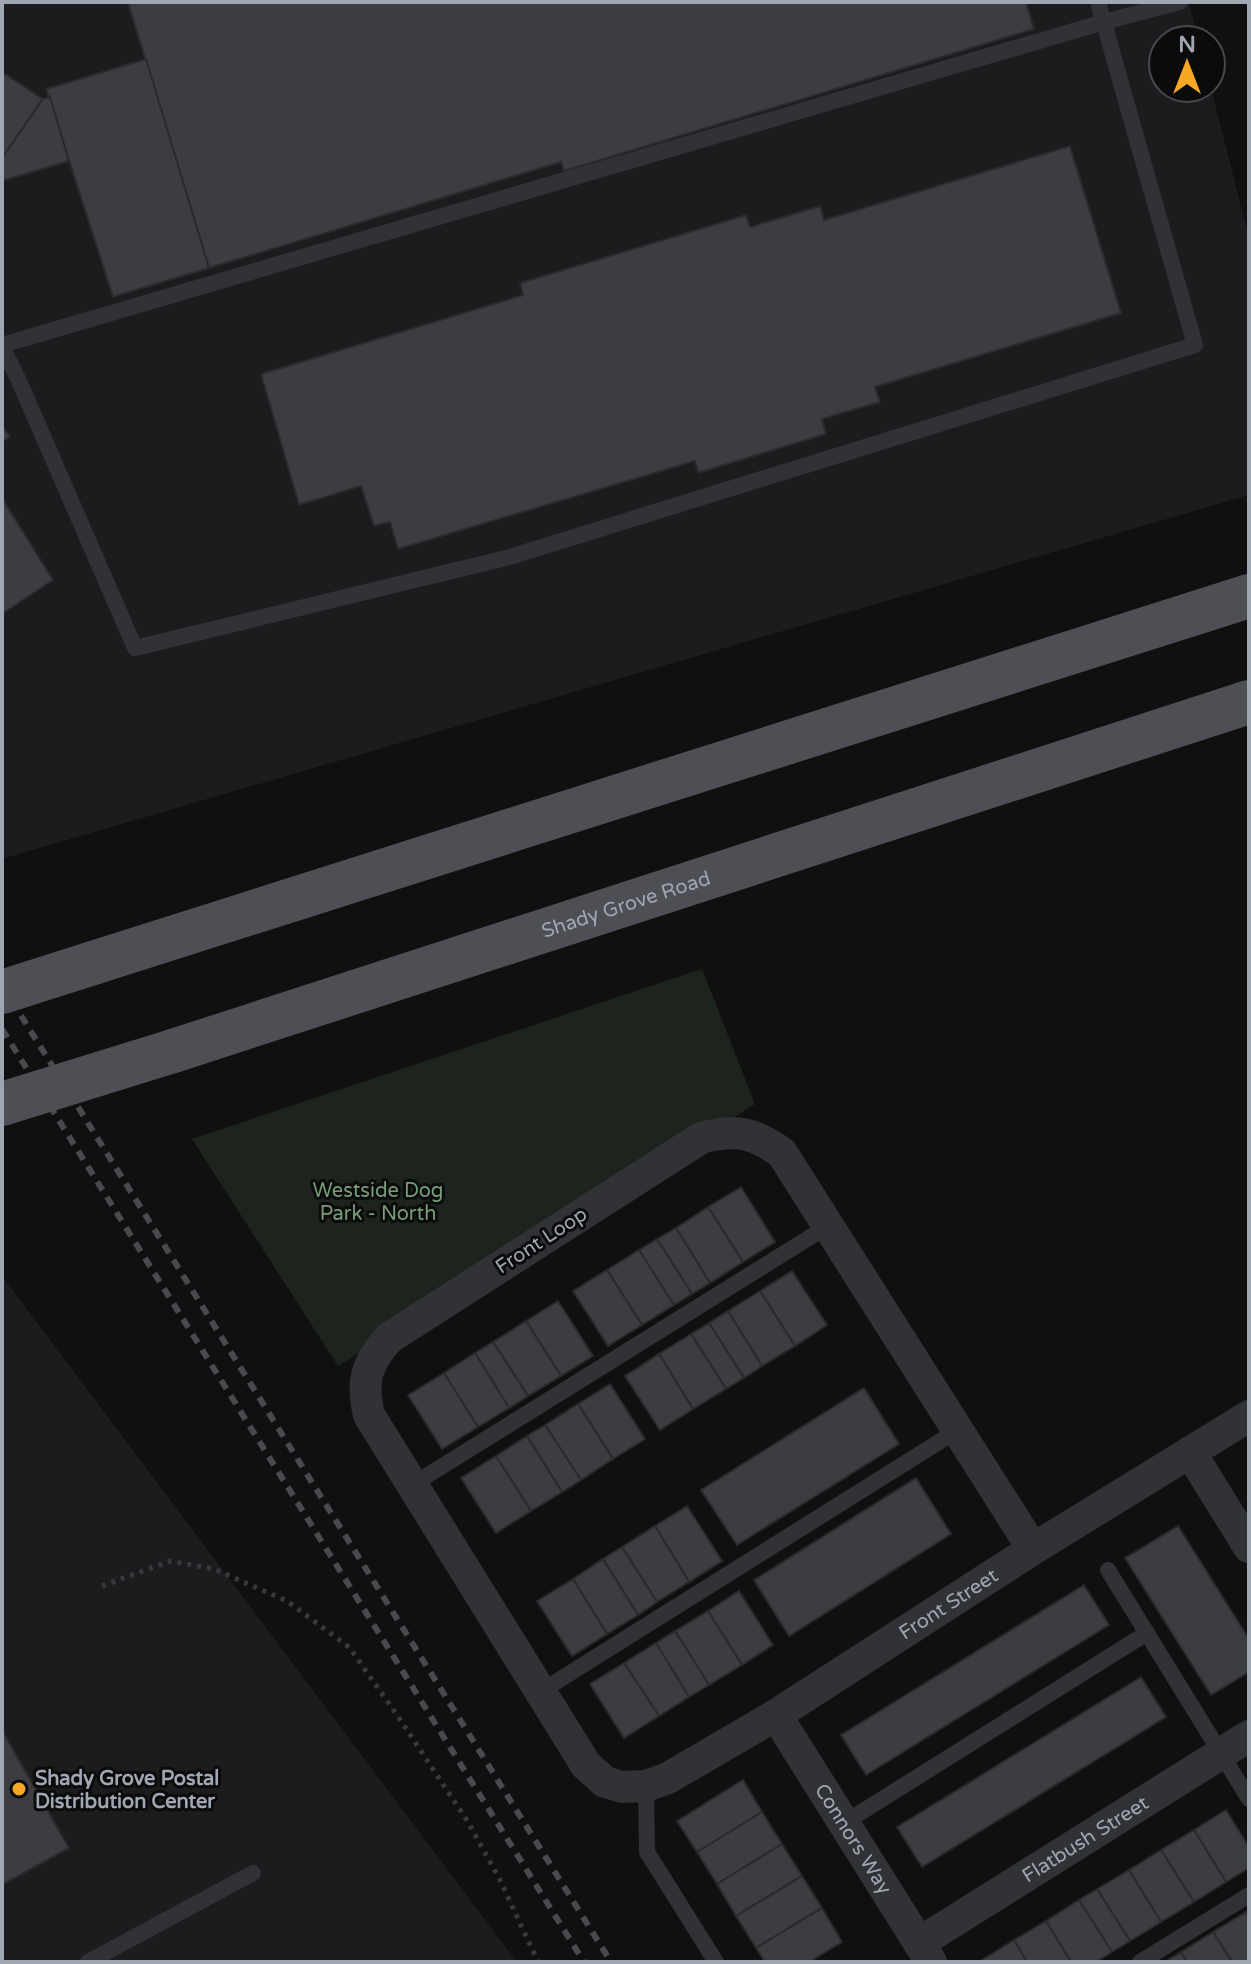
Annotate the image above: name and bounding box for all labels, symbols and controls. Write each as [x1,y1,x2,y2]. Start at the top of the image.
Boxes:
north arrow [1147,24,1227,104]
text: N [1178,32,1196,58]
street label: Shady Grove Road [539,867,714,944]
park label: Westside Dog Park - North [313,1179,443,1226]
street label: Front Loop [491,1202,592,1279]
street label: Front Street [895,1564,1003,1645]
place label: Shady Grove Postal Distribution Center [35,1767,219,1814]
street label: Connors Way [809,1779,897,1899]
marker: Shady Grove Postal Distribution Center [10,1780,28,1798]
street label: Flatbush Street [1018,1791,1154,1888]

